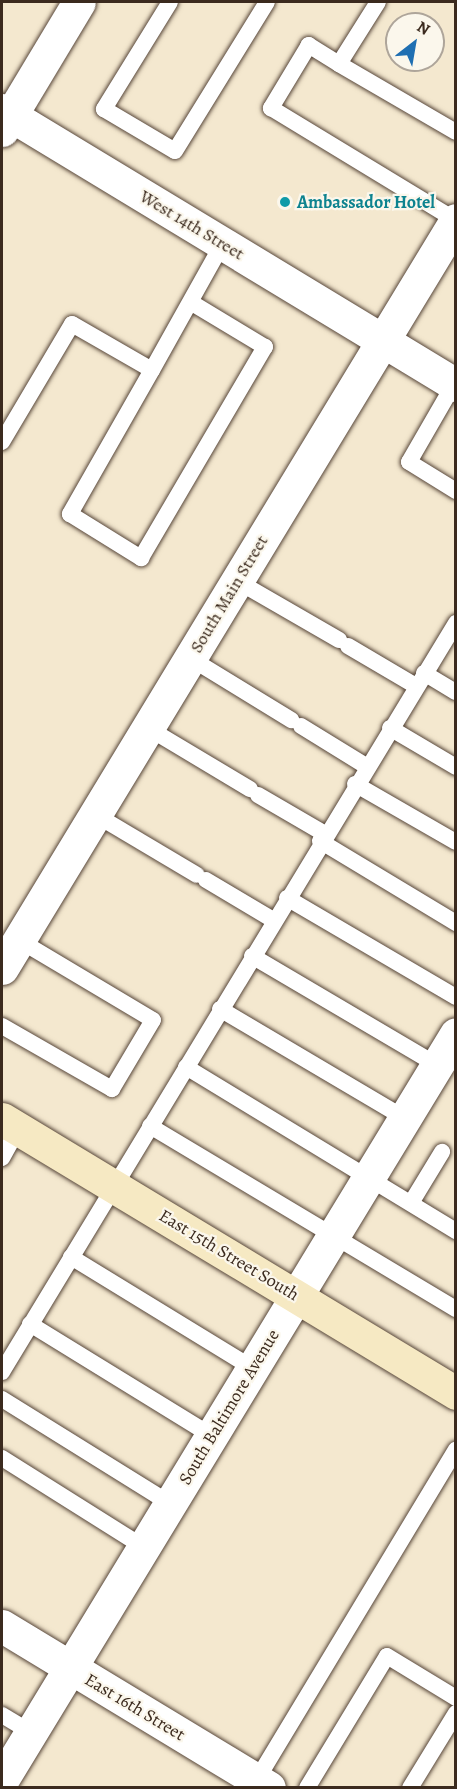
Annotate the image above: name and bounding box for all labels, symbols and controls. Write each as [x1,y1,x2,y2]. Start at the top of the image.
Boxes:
north arrow [385,12,445,72]
text: N [413,16,434,41]
street label: West 14th Street [136,185,248,265]
place label: Ambassador Hotel [297,191,435,213]
marker: Ambassador Hotel [278,195,292,209]
street label: South Main Street [185,531,273,657]
street label: East 15th Street South [155,1205,303,1305]
street label: South Baltimore Avenue [174,1325,284,1489]
street label: East 16th Street [81,1669,189,1745]

